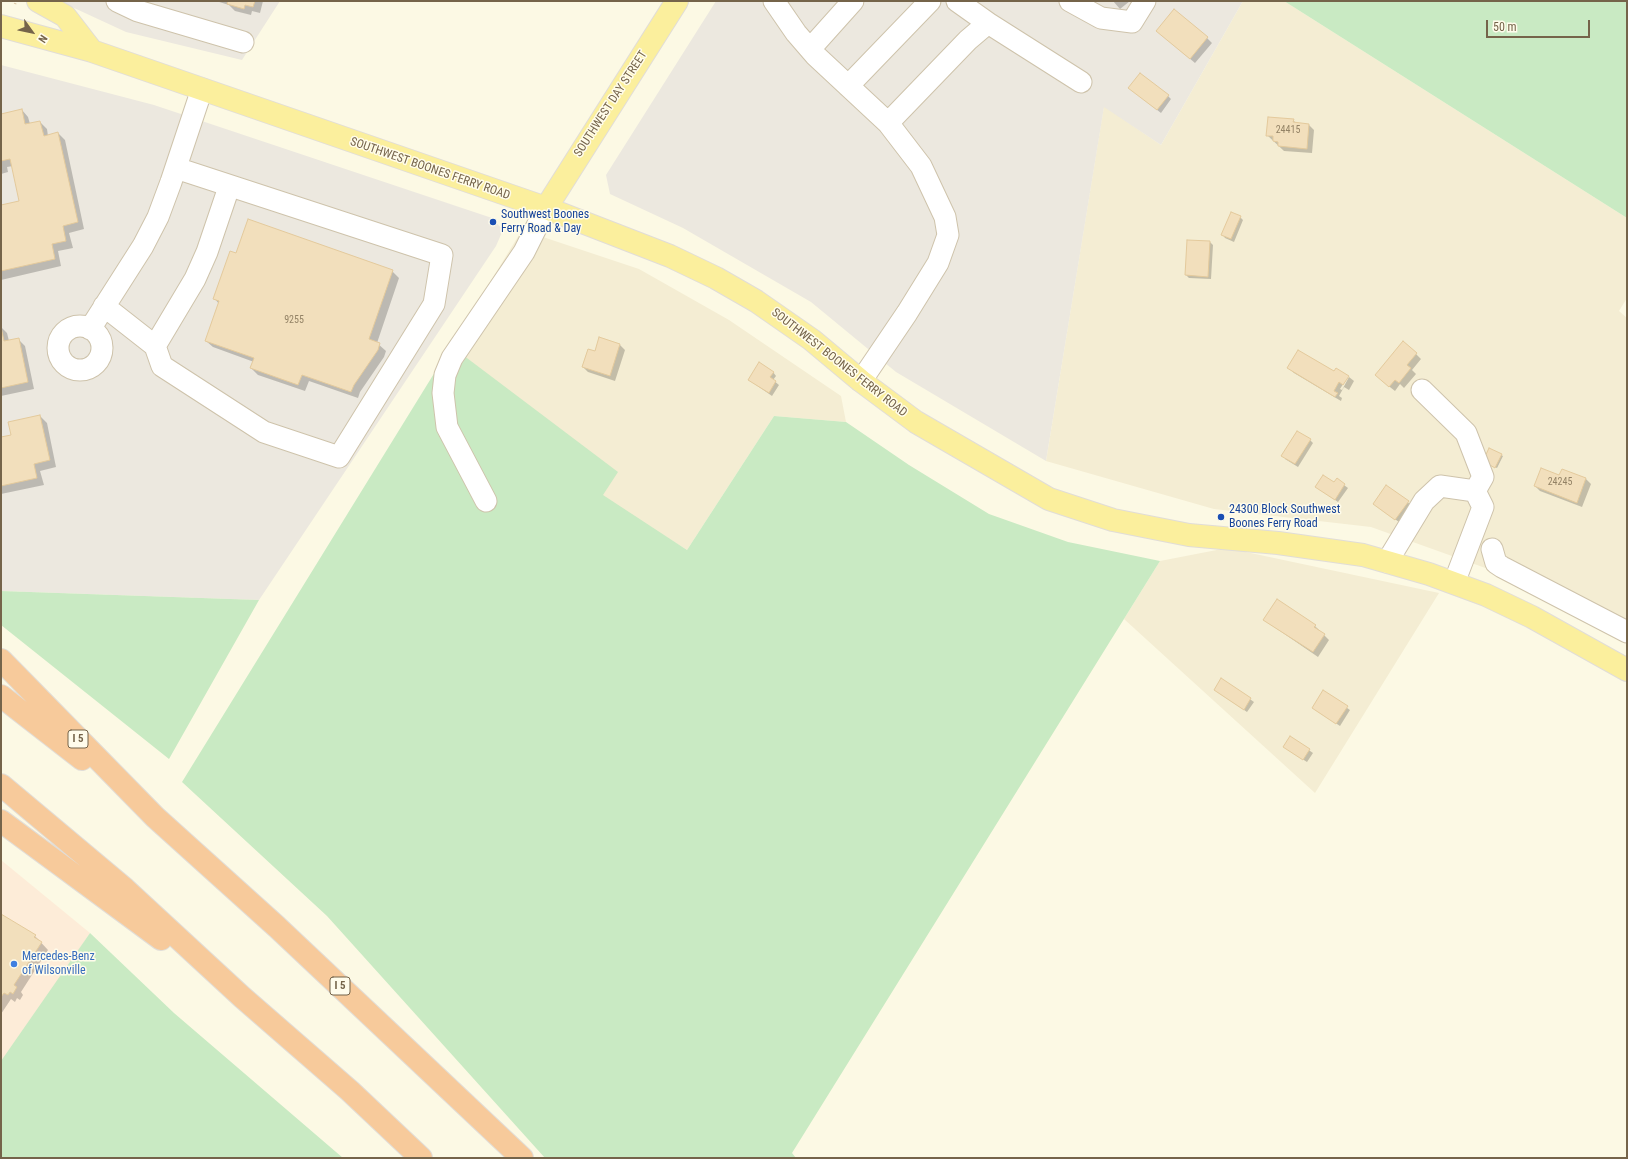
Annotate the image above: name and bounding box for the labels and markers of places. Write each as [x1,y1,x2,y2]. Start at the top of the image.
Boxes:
place label: Southwest Boones Ferry Road & Day [501,208,589,236]
marker: Southwest Boones Ferry Road & Day [488,217,498,227]
place label: 24300 Block Southwest Boones Ferry Road [1229,503,1340,531]
marker: 24300 Block Southwest Boones Ferry Road [1216,512,1226,522]
place label: Mercedes-Benz of Wilsonville [22,950,95,978]
marker: Mercedes-Benz of Wilsonville [9,959,19,969]

